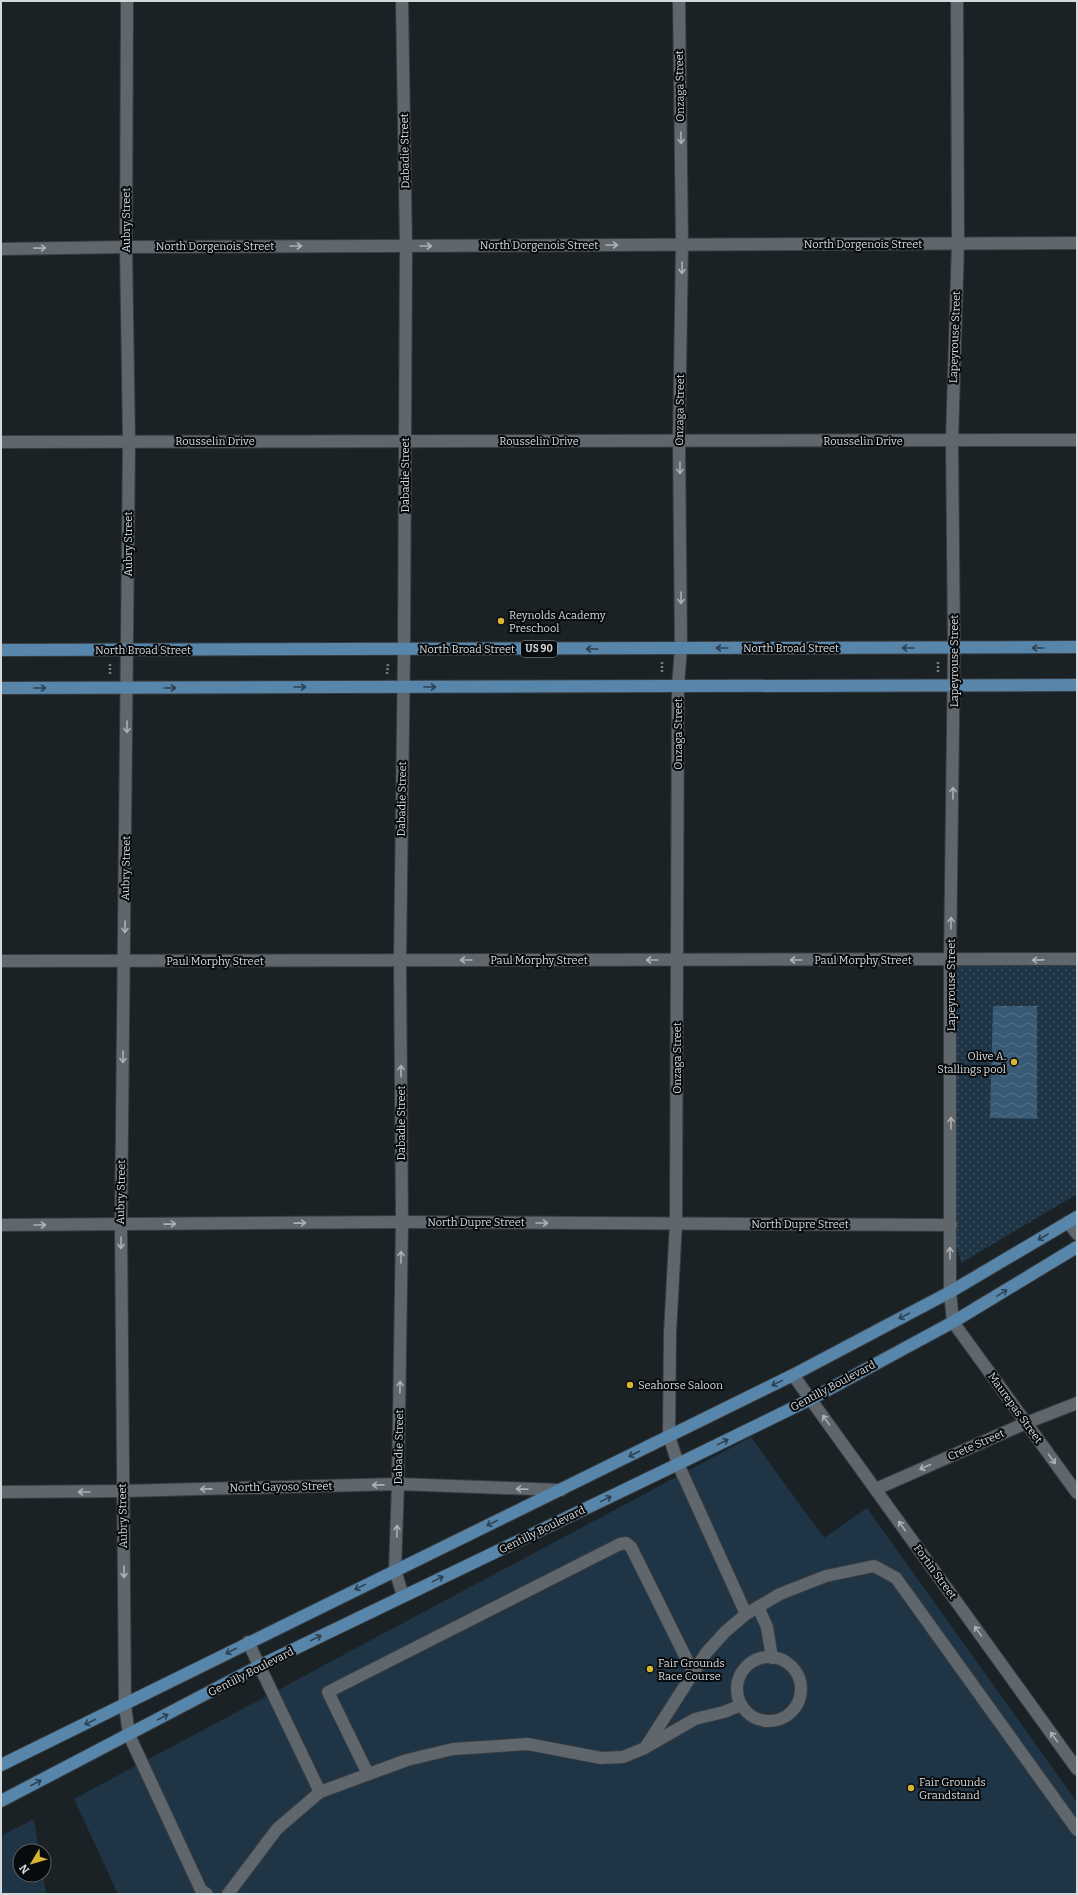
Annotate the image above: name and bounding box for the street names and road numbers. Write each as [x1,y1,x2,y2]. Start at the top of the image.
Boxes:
street label: Onzaga Street [673,50,687,122]
street label: Dabadie Street [398,113,412,189]
street label: Aubry Street [120,188,133,252]
street label: North Dorgenois Street [804,238,922,251]
street label: North Dorgenois Street [480,239,598,252]
street label: North Dorgenois Street [156,240,274,253]
street label: Lapeyrouse Street [947,291,963,383]
street label: Onzaga Street [673,374,687,446]
street label: Rousselin Drive [175,435,255,448]
street label: Rousselin Drive [499,435,579,448]
street label: Rousselin Drive [823,435,903,448]
street label: Dabadie Street [399,437,412,513]
street label: Aubry Street [122,512,135,576]
street label: Lapeyrouse Street [948,615,961,707]
road number: US 90 [521,641,557,657]
street label: North Broad Street [743,642,839,655]
street label: North Broad Street [419,643,515,656]
street label: North Broad Street [95,644,191,657]
street label: Onzaga Street [672,698,685,770]
street label: Dabadie Street [395,761,409,837]
street label: Aubry Street [119,836,133,900]
street label: Lapeyrouse Street [945,939,958,1031]
street label: Paul Morphy Street [490,954,588,967]
street label: Paul Morphy Street [814,954,912,967]
street label: Paul Morphy Street [166,955,264,968]
street label: Onzaga Street [671,1022,684,1094]
street label: Dabadie Street [395,1085,408,1161]
street label: Aubry Street [114,1160,128,1224]
street label: North Dupre Street [427,1216,525,1229]
street label: North Dupre Street [751,1218,849,1231]
street label: Gentilly Boulevard [788,1358,878,1414]
street label: Maurepas Street [985,1370,1045,1446]
street label: Dabadie Street [392,1409,406,1485]
street label: Crete Street [946,1427,1006,1463]
street label: North Gayoso Street [229,1480,333,1494]
street label: Aubry Street [116,1484,130,1548]
street label: Gentilly Boulevard [497,1503,588,1557]
street label: Fortin Street [911,1542,959,1602]
street label: Gentilly Boulevard [206,1645,296,1699]

